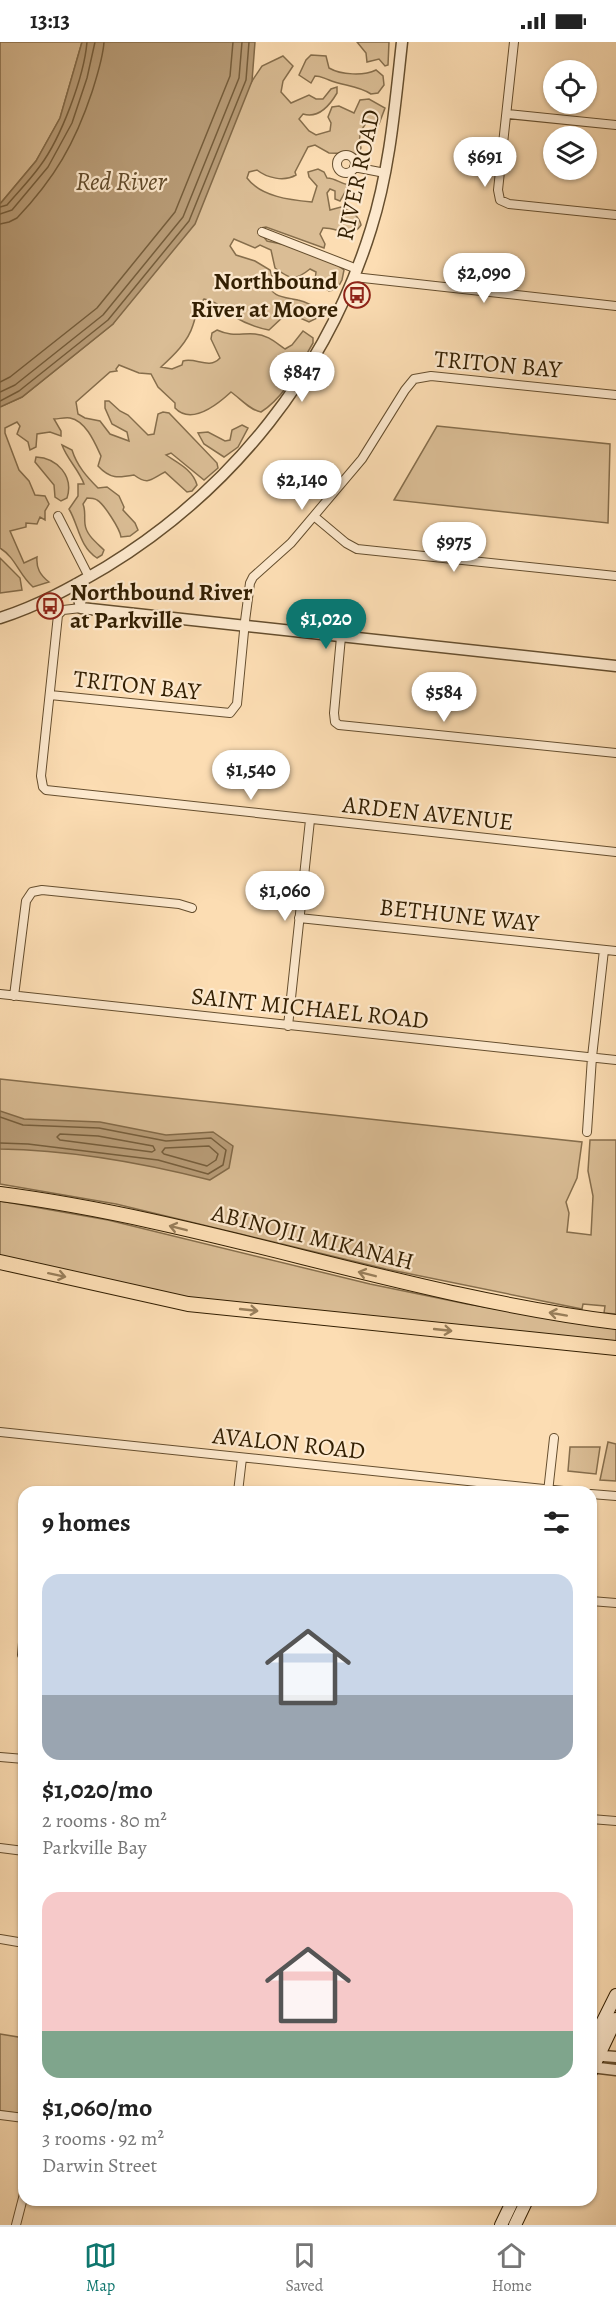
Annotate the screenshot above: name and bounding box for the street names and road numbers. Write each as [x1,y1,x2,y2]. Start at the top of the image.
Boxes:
street label: RIVER ROAD [328,107,388,243]
street label: TRITON BAY [433,342,564,386]
street label: TRITON BAY [72,662,203,708]
street label: ARDEN AVENUE [340,788,515,838]
street label: BETHUNE WAY [378,891,541,939]
street label: SAINT MICHAEL ROAD [190,980,430,1036]
street label: ABINOJII MIKANAH [208,1196,417,1278]
street label: AVALON ROAD [210,1419,367,1467]

